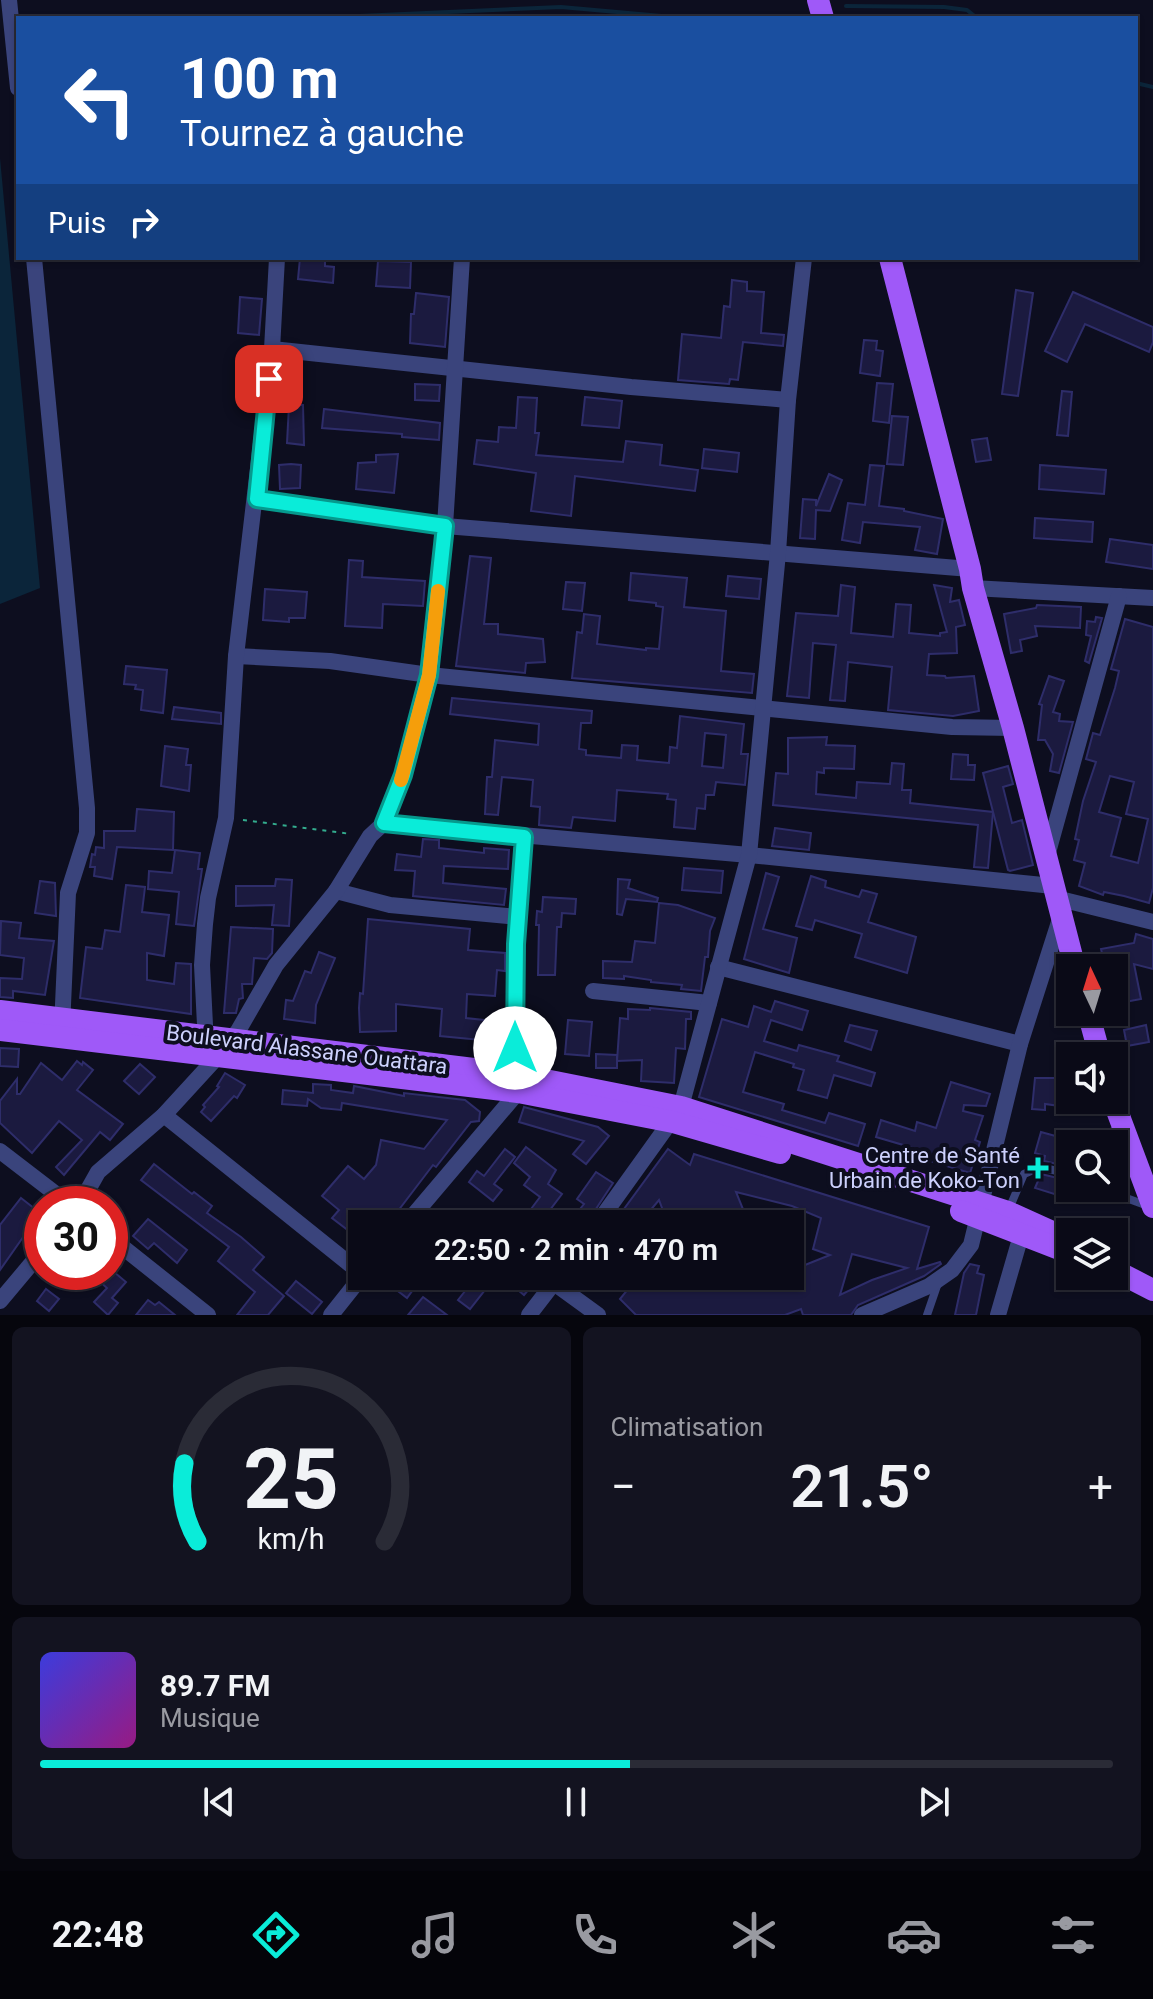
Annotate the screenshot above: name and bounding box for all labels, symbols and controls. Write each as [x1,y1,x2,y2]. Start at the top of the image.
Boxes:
text: 100 m [180,46,339,112]
icon: left [48,48,152,152]
text: Tournez à gauche [180,113,464,155]
icon: right [122,200,166,244]
text: Puis [48,205,106,240]
pin [235,345,303,413]
icon: arrive [247,357,291,401]
north arrow [1056,954,1128,1026]
map controls [1056,954,1128,1290]
position arrow [473,1006,557,1090]
street label: Boulevard Alassane Ouattara [165,1020,449,1079]
button: sound [1056,1042,1128,1114]
button: search [1056,1130,1128,1202]
place label: Centre de Santé Urbain de Koko-Ton [829,1143,1020,1193]
marker: Centre de Santé Urbain de Koko-Ton [1027,1157,1049,1179]
speed limit sign: 30 [24,1186,128,1290]
button: layers [1056,1218,1128,1290]
text: 22:50 · 2 min · 470 m [434,1232,718,1267]
text: Climatisation [611,1412,763,1442]
text: 25 [244,1431,339,1528]
text: 21.5° [790,1451,933,1522]
text: − [611,1461,636,1513]
text: + [1088,1461,1113,1513]
text: km/h [258,1522,325,1556]
text: 89.7 FM [160,1668,271,1703]
text: Musique [160,1703,260,1733]
icon: previous [197,1780,241,1824]
icon: pause [554,1780,598,1824]
icon: next [912,1780,956,1824]
icon: directions [248,1907,304,1963]
icon: music [407,1907,463,1963]
icon: phone [567,1907,623,1963]
icon: climate [726,1907,782,1963]
icon: car [886,1907,942,1963]
icon: filters [1045,1907,1101,1963]
text: 22:48 [52,1914,144,1956]

